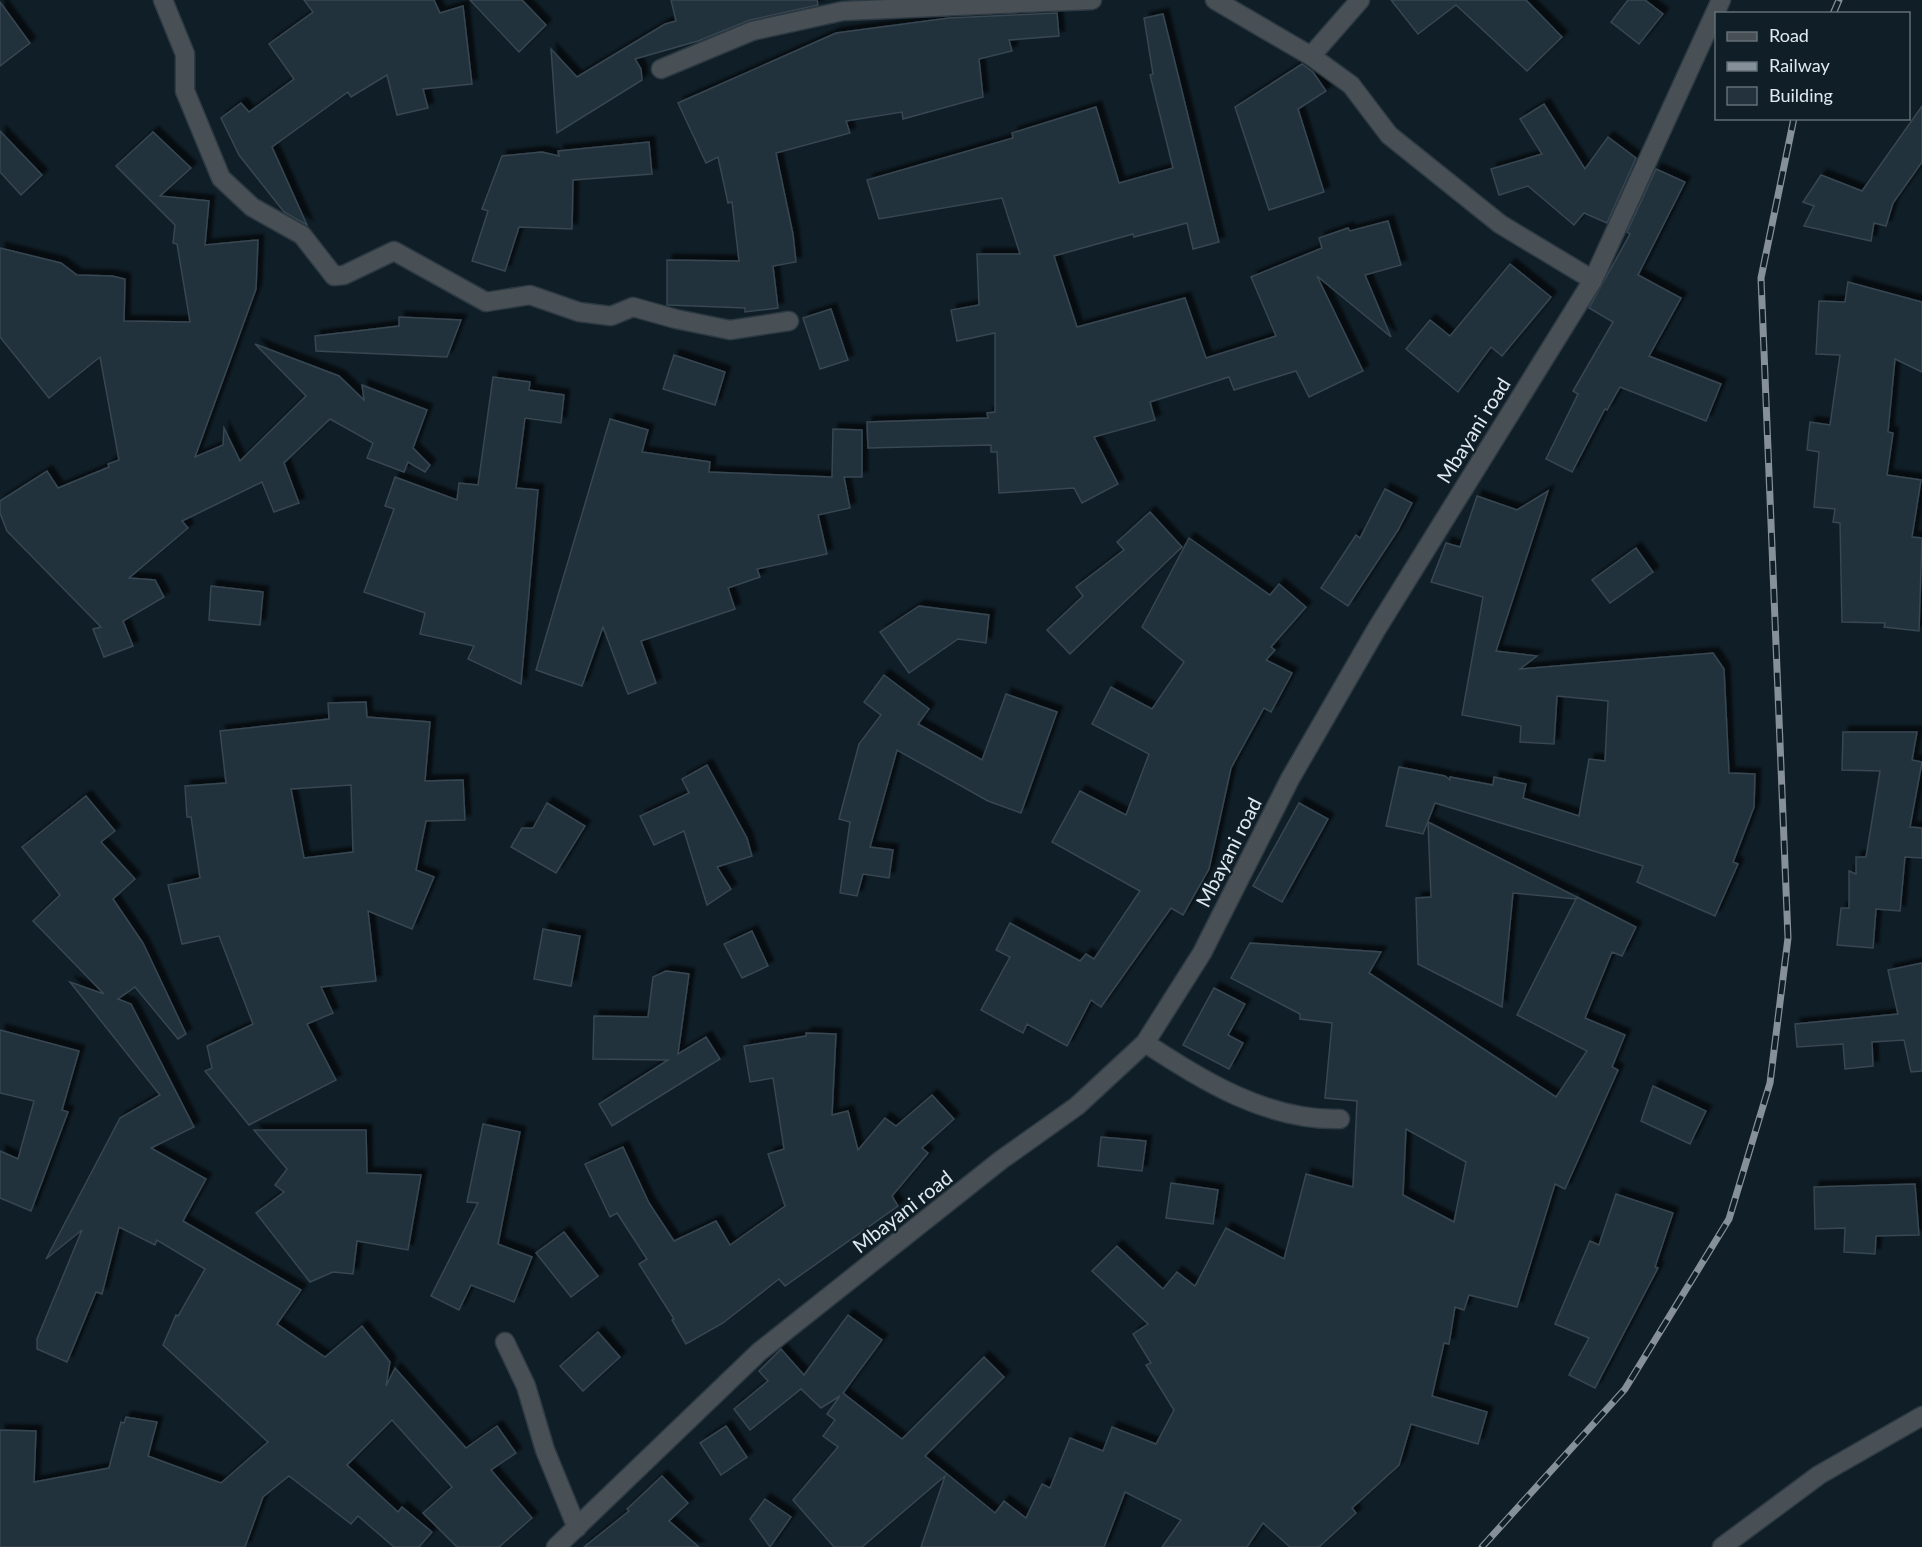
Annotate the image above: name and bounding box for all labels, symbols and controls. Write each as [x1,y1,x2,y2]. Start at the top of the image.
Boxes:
legend [1715,12,1910,120]
text: Road [1769,24,1809,46]
text: Railway [1769,54,1830,76]
text: Building [1769,84,1833,106]
street label: Mbayani road [1431,373,1515,487]
street label: Mbayani road [1190,793,1266,911]
street label: Mbayani road [847,1165,957,1257]

